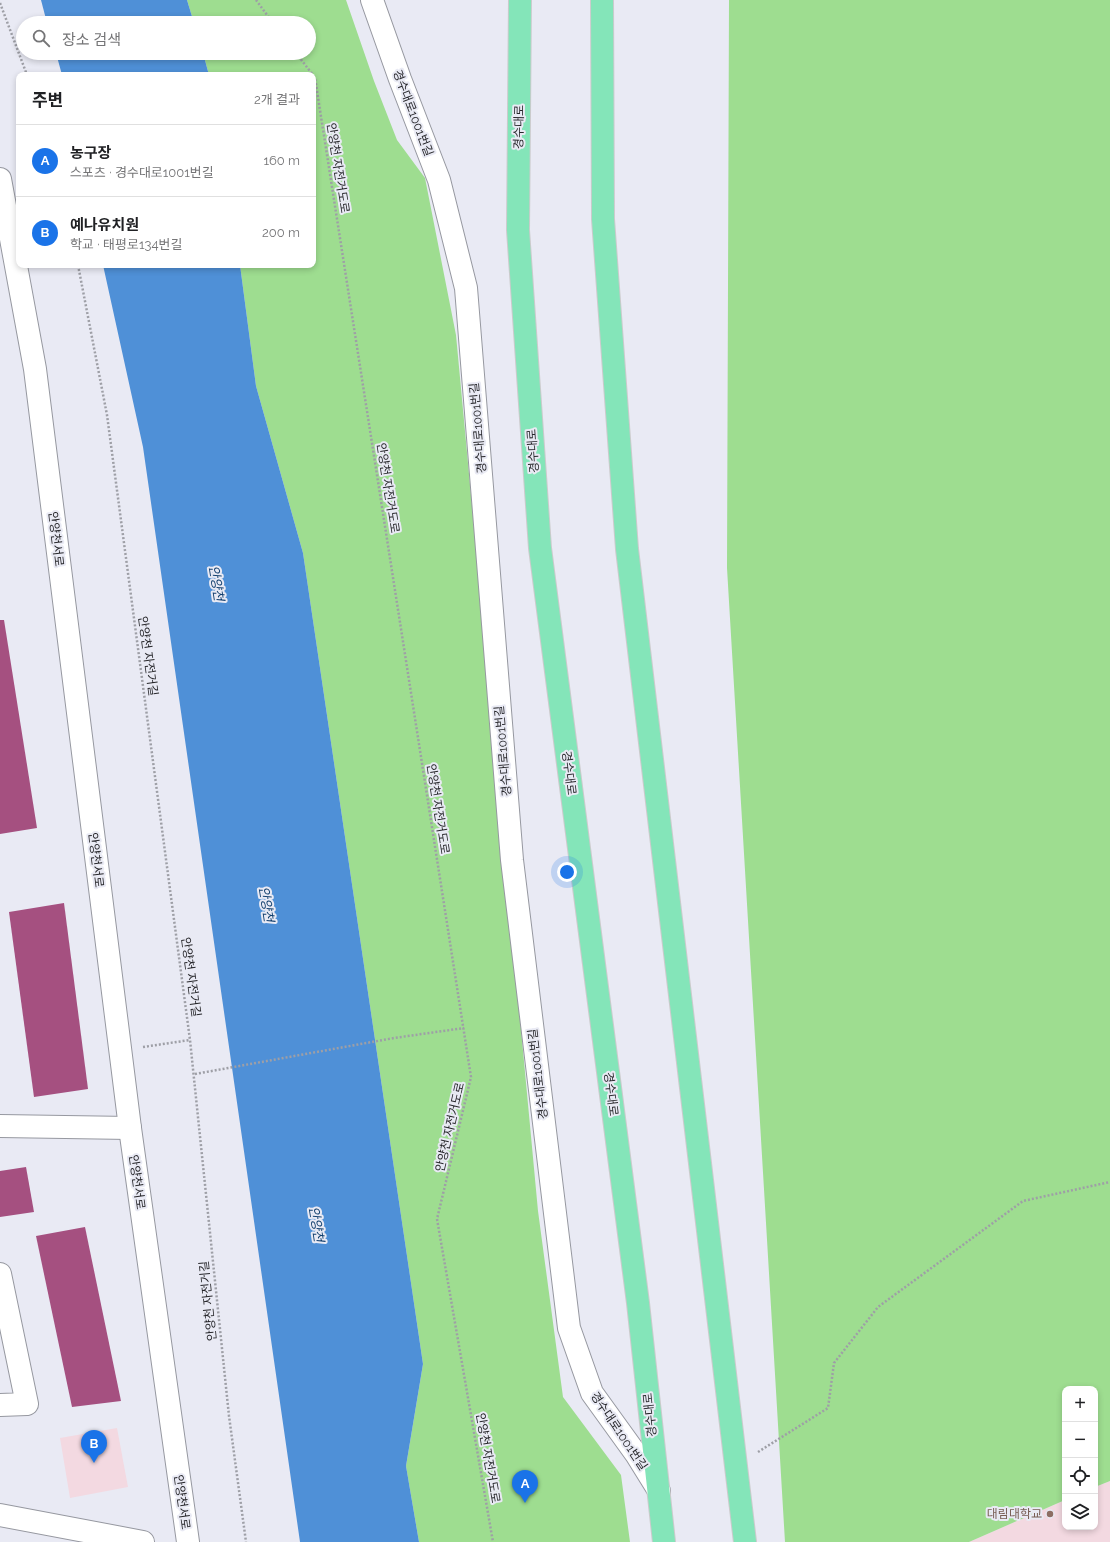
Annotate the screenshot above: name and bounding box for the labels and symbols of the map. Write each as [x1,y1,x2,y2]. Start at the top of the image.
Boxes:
street label: 경수대로1001번길 [390,68,436,158]
street label: 경수대로 [512,105,526,149]
street label: 안양천 자전거도로 [324,122,352,214]
street label: 경수대로1001번길 [467,382,489,474]
street label: 경수대로 [524,428,542,474]
street label: 안양천 자전거도로 [374,442,402,534]
street label: 안양천서로 [46,511,66,567]
water label: 안양천 [206,564,227,603]
street label: 안양천 자전거길 [135,615,161,697]
street label: 경수대로1001번길 [492,705,514,797]
street label: 경수대로 [559,750,579,796]
street label: 안양천 자전거도로 [424,763,452,855]
street label: 안양천서로 [86,832,106,888]
your location [557,862,577,882]
water label: 안양천 [256,885,277,924]
street label: 안양천 자전거길 [178,936,204,1018]
street label: 경수대로1001번길 [525,1028,551,1120]
street label: 경수대로 [601,1071,621,1117]
street label: 안양천 자전거도로 [433,1081,467,1173]
street label: 안양천서로 [126,1154,148,1210]
water label: 안양천 [306,1205,327,1244]
street label: 안양천 자전거길 [197,1260,219,1342]
street label: 경수대로1001번길 [588,1389,650,1473]
street label: 경수대로 [641,1392,659,1438]
street label: 안양천 자전거도로 [473,1412,503,1504]
pin: B [81,1430,107,1463]
pin: A [512,1470,538,1503]
street label: 안양천서로 [171,1474,193,1530]
place label: 대림대학교 [987,1507,1042,1521]
marker: 대림대학교 [1045,1509,1055,1519]

